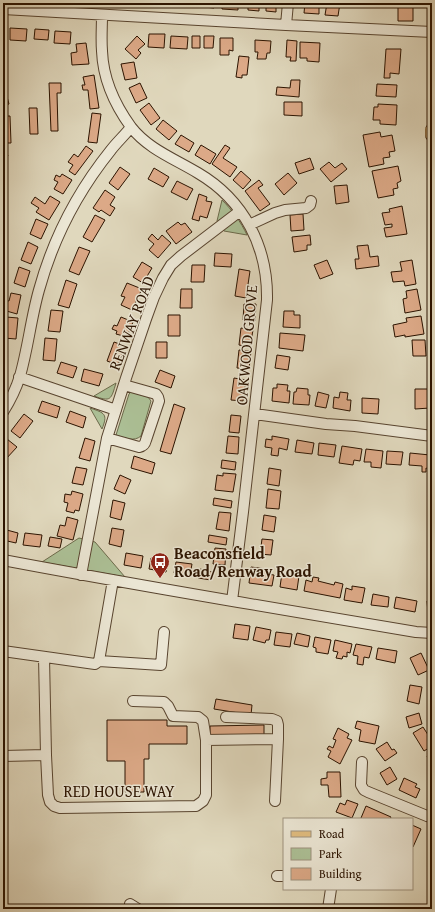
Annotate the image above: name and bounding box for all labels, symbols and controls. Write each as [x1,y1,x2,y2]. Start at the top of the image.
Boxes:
street label: RENWAY ROAD [102,272,160,374]
street label: OAKWOOD GROVE [229,284,263,406]
place label: Beaconsfield Road/Renway Road [174,541,313,583]
bus stop icon: Beaconsfield Road/Renway Road [149,551,171,579]
street label: RED HOUSE WAY [63,779,175,803]
legend [283,818,413,890]
text: Road [319,825,345,842]
text: Park [319,845,343,862]
text: Building [319,865,362,882]

